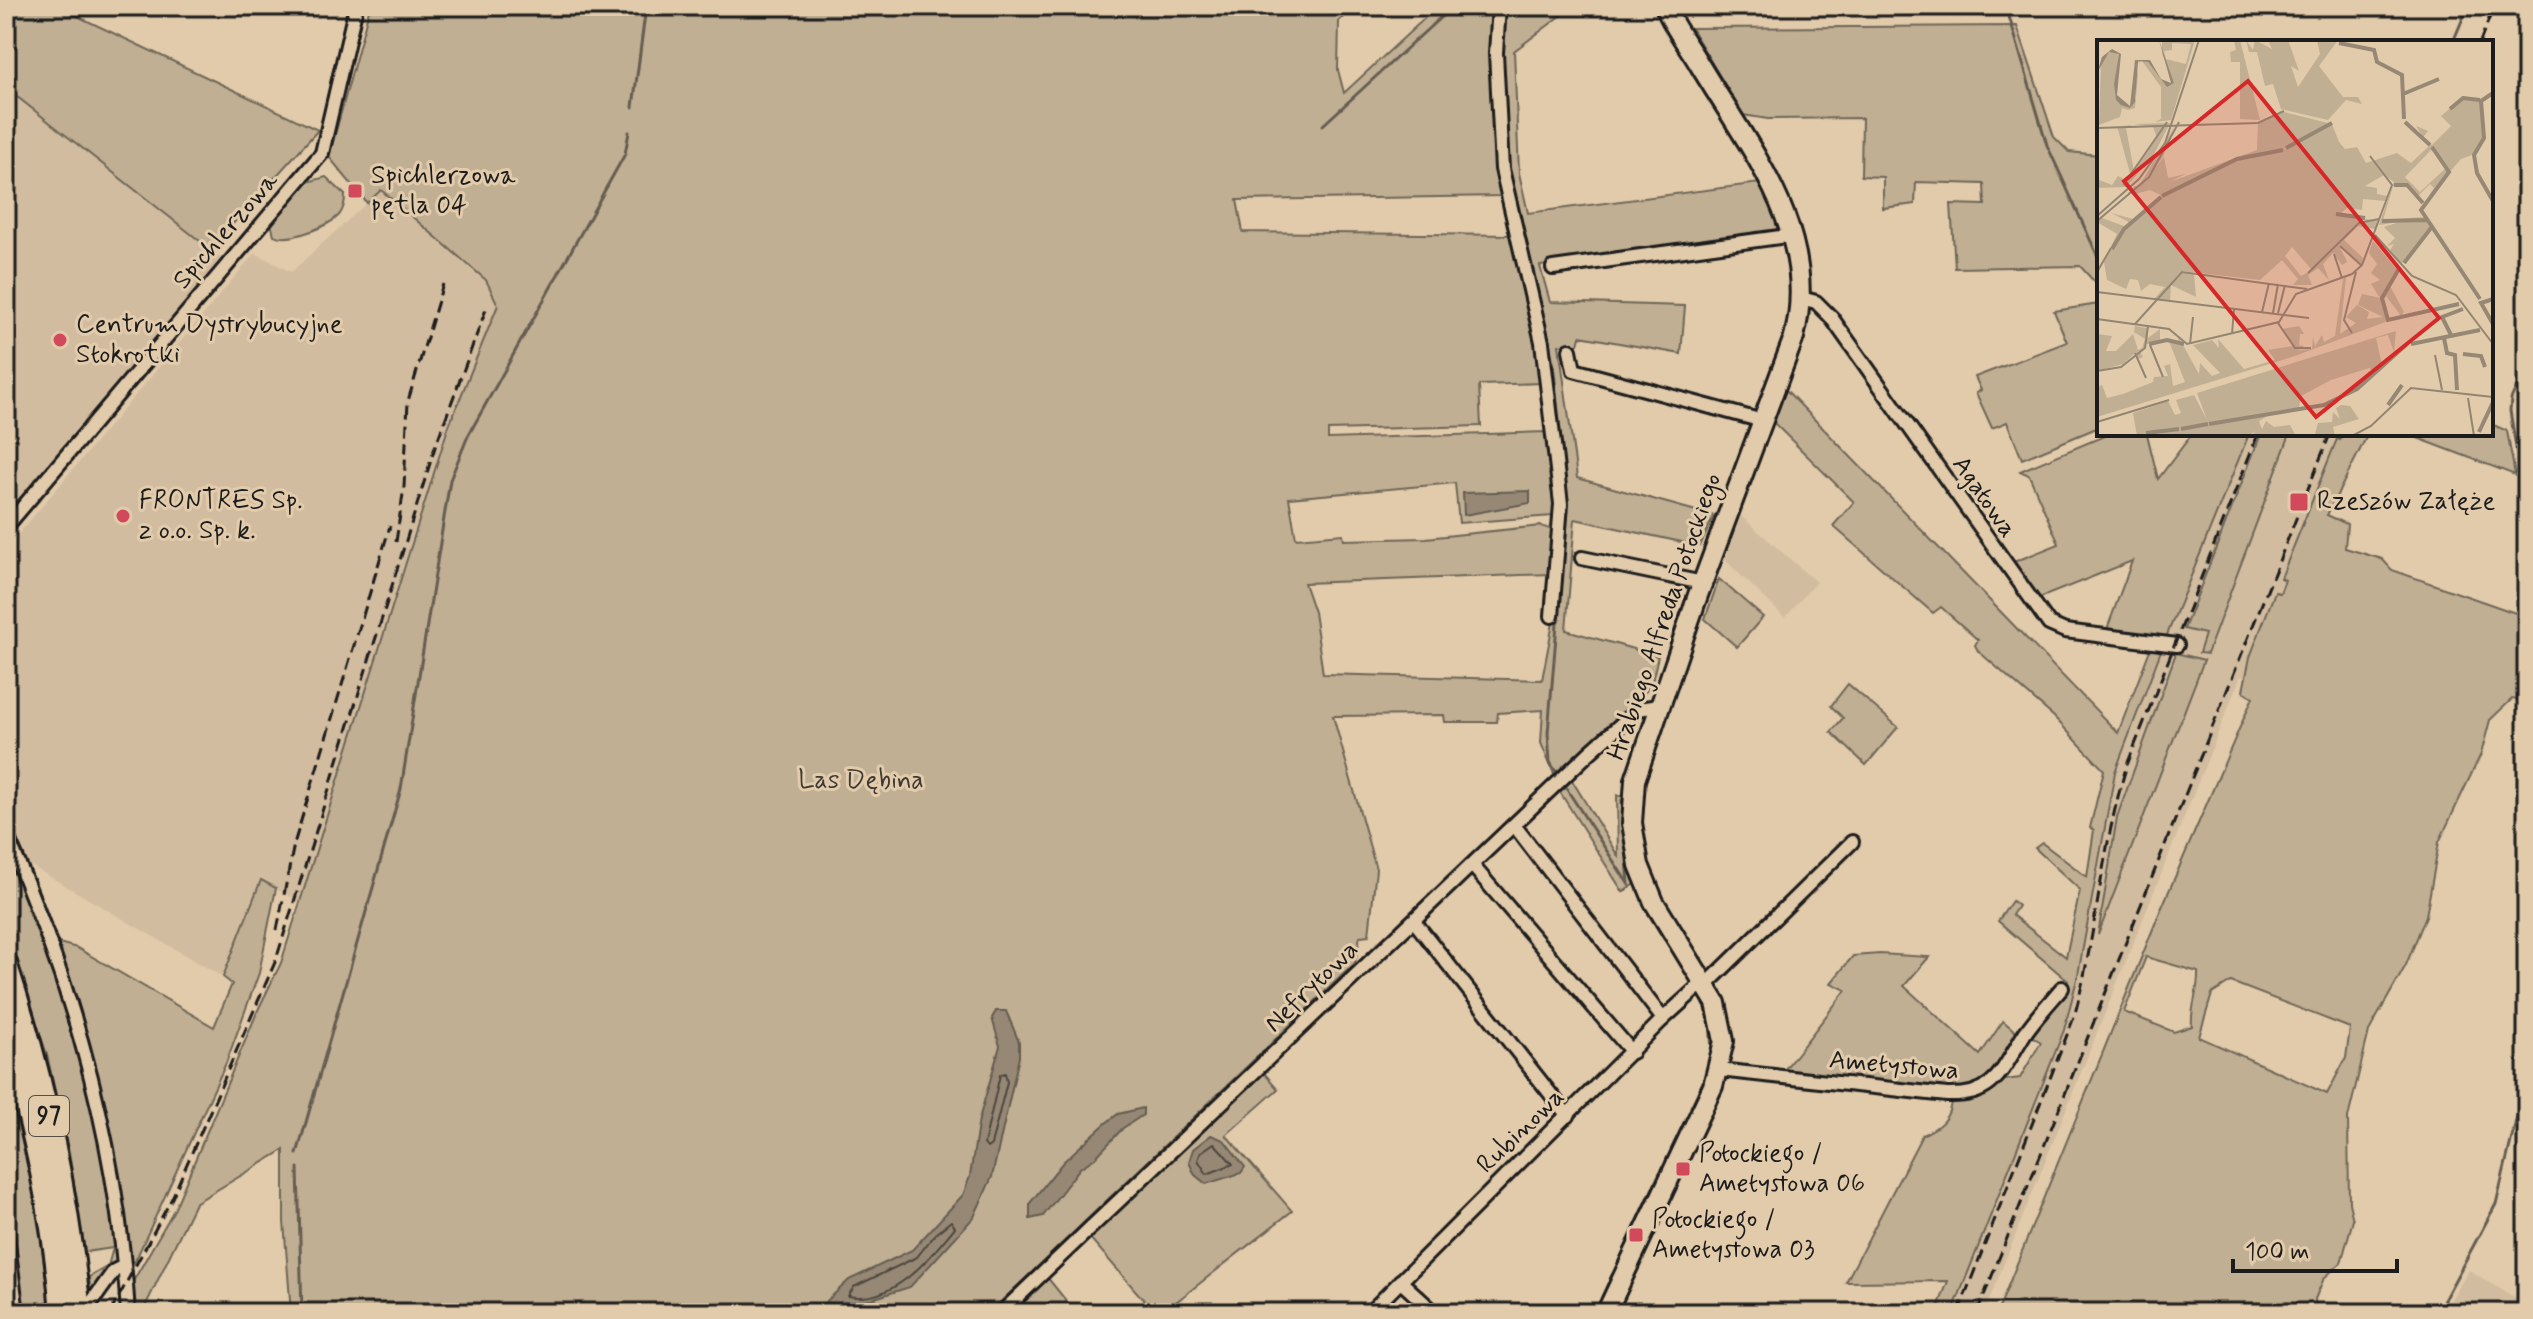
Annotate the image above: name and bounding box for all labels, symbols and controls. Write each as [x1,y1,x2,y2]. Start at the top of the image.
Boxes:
inset map [2097,40,2493,436]
place label: Spichlerzowa pętla 04 [371,159,516,223]
street label: Spichlerzowa [166,165,287,297]
marker: Spichlerzowa pętla 04 [346,182,364,200]
place label: Centrum Dystrybucyjne Stokrotki [76,308,343,372]
marker: Centrum Dystrybucyjne Stokrotki [51,331,69,349]
street label: Agatowa [1944,449,2024,545]
street label: Hrabiego Alfreda Potockiego [1600,469,1732,766]
place label: FRONTRES Sp. z o.o. Sp. k. [139,484,303,548]
place label: Rzeszów Załęże [2317,485,2496,519]
marker: Rzeszów Załęże [2288,491,2310,513]
marker: FRONTRES Sp. z o.o. Sp. k. [114,507,132,525]
park label: Las Dębina [798,764,924,798]
street label: Nefrytowa [1258,934,1366,1040]
street label: Ametystowa [1828,1043,1960,1089]
street label: Rubinowa [1470,1081,1572,1181]
road number: 97 [29,1096,69,1136]
place label: Potockiego / Ametystowa 06 [1699,1137,1865,1201]
marker: Potockiego / Ametystowa 06 [1674,1160,1692,1178]
place label: Potockiego / Ametystowa 03 [1652,1203,1815,1267]
scale bar [2233,1223,2397,1273]
marker: Potockiego / Ametystowa 03 [1627,1226,1645,1244]
text: 100 m [2245,1237,2309,1268]

